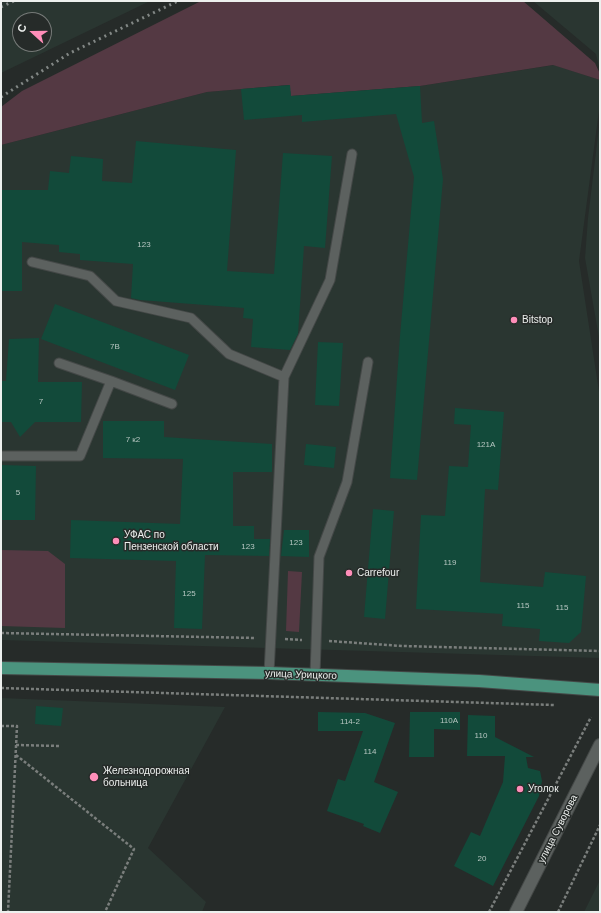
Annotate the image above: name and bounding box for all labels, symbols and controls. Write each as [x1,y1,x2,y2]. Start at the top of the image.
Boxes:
north arrow [12,12,52,52]
text: С [15,22,29,34]
house number: 123 [137,240,151,250]
place label: Bitstop [522,314,553,326]
marker: Bitstop [509,315,519,325]
house number: 7В [110,342,120,352]
house number: 7 [39,397,43,407]
house number: 7 к2 [126,435,140,445]
house number: 121А [477,440,495,450]
house number: 5 [16,488,20,498]
place label: УФАС по Пензенской области [124,529,219,552]
marker: УФАС по Пензенской области [111,536,121,546]
house number: 123 [289,538,303,548]
house number: 123 [241,542,255,552]
house number: 119 [444,558,456,568]
place label: Carrefour [357,567,399,579]
marker: Carrefour [344,568,354,578]
house number: 125 [182,589,196,599]
house number: 115 [517,601,529,611]
house number: 115 [556,603,568,613]
street label: улица Урицкого [265,668,337,682]
house number: 110А [440,716,458,726]
house number: 114-2 [340,717,360,727]
house number: 110 [475,731,487,741]
house number: 114 [364,747,376,757]
place label: Железнодорожная больница [103,765,190,788]
marker: Железнодорожная больница [88,771,100,783]
place label: Уголок [528,783,559,795]
marker: Уголок [515,784,525,794]
street label: улица Суворова [536,793,580,865]
house number: 20 [478,854,486,864]

